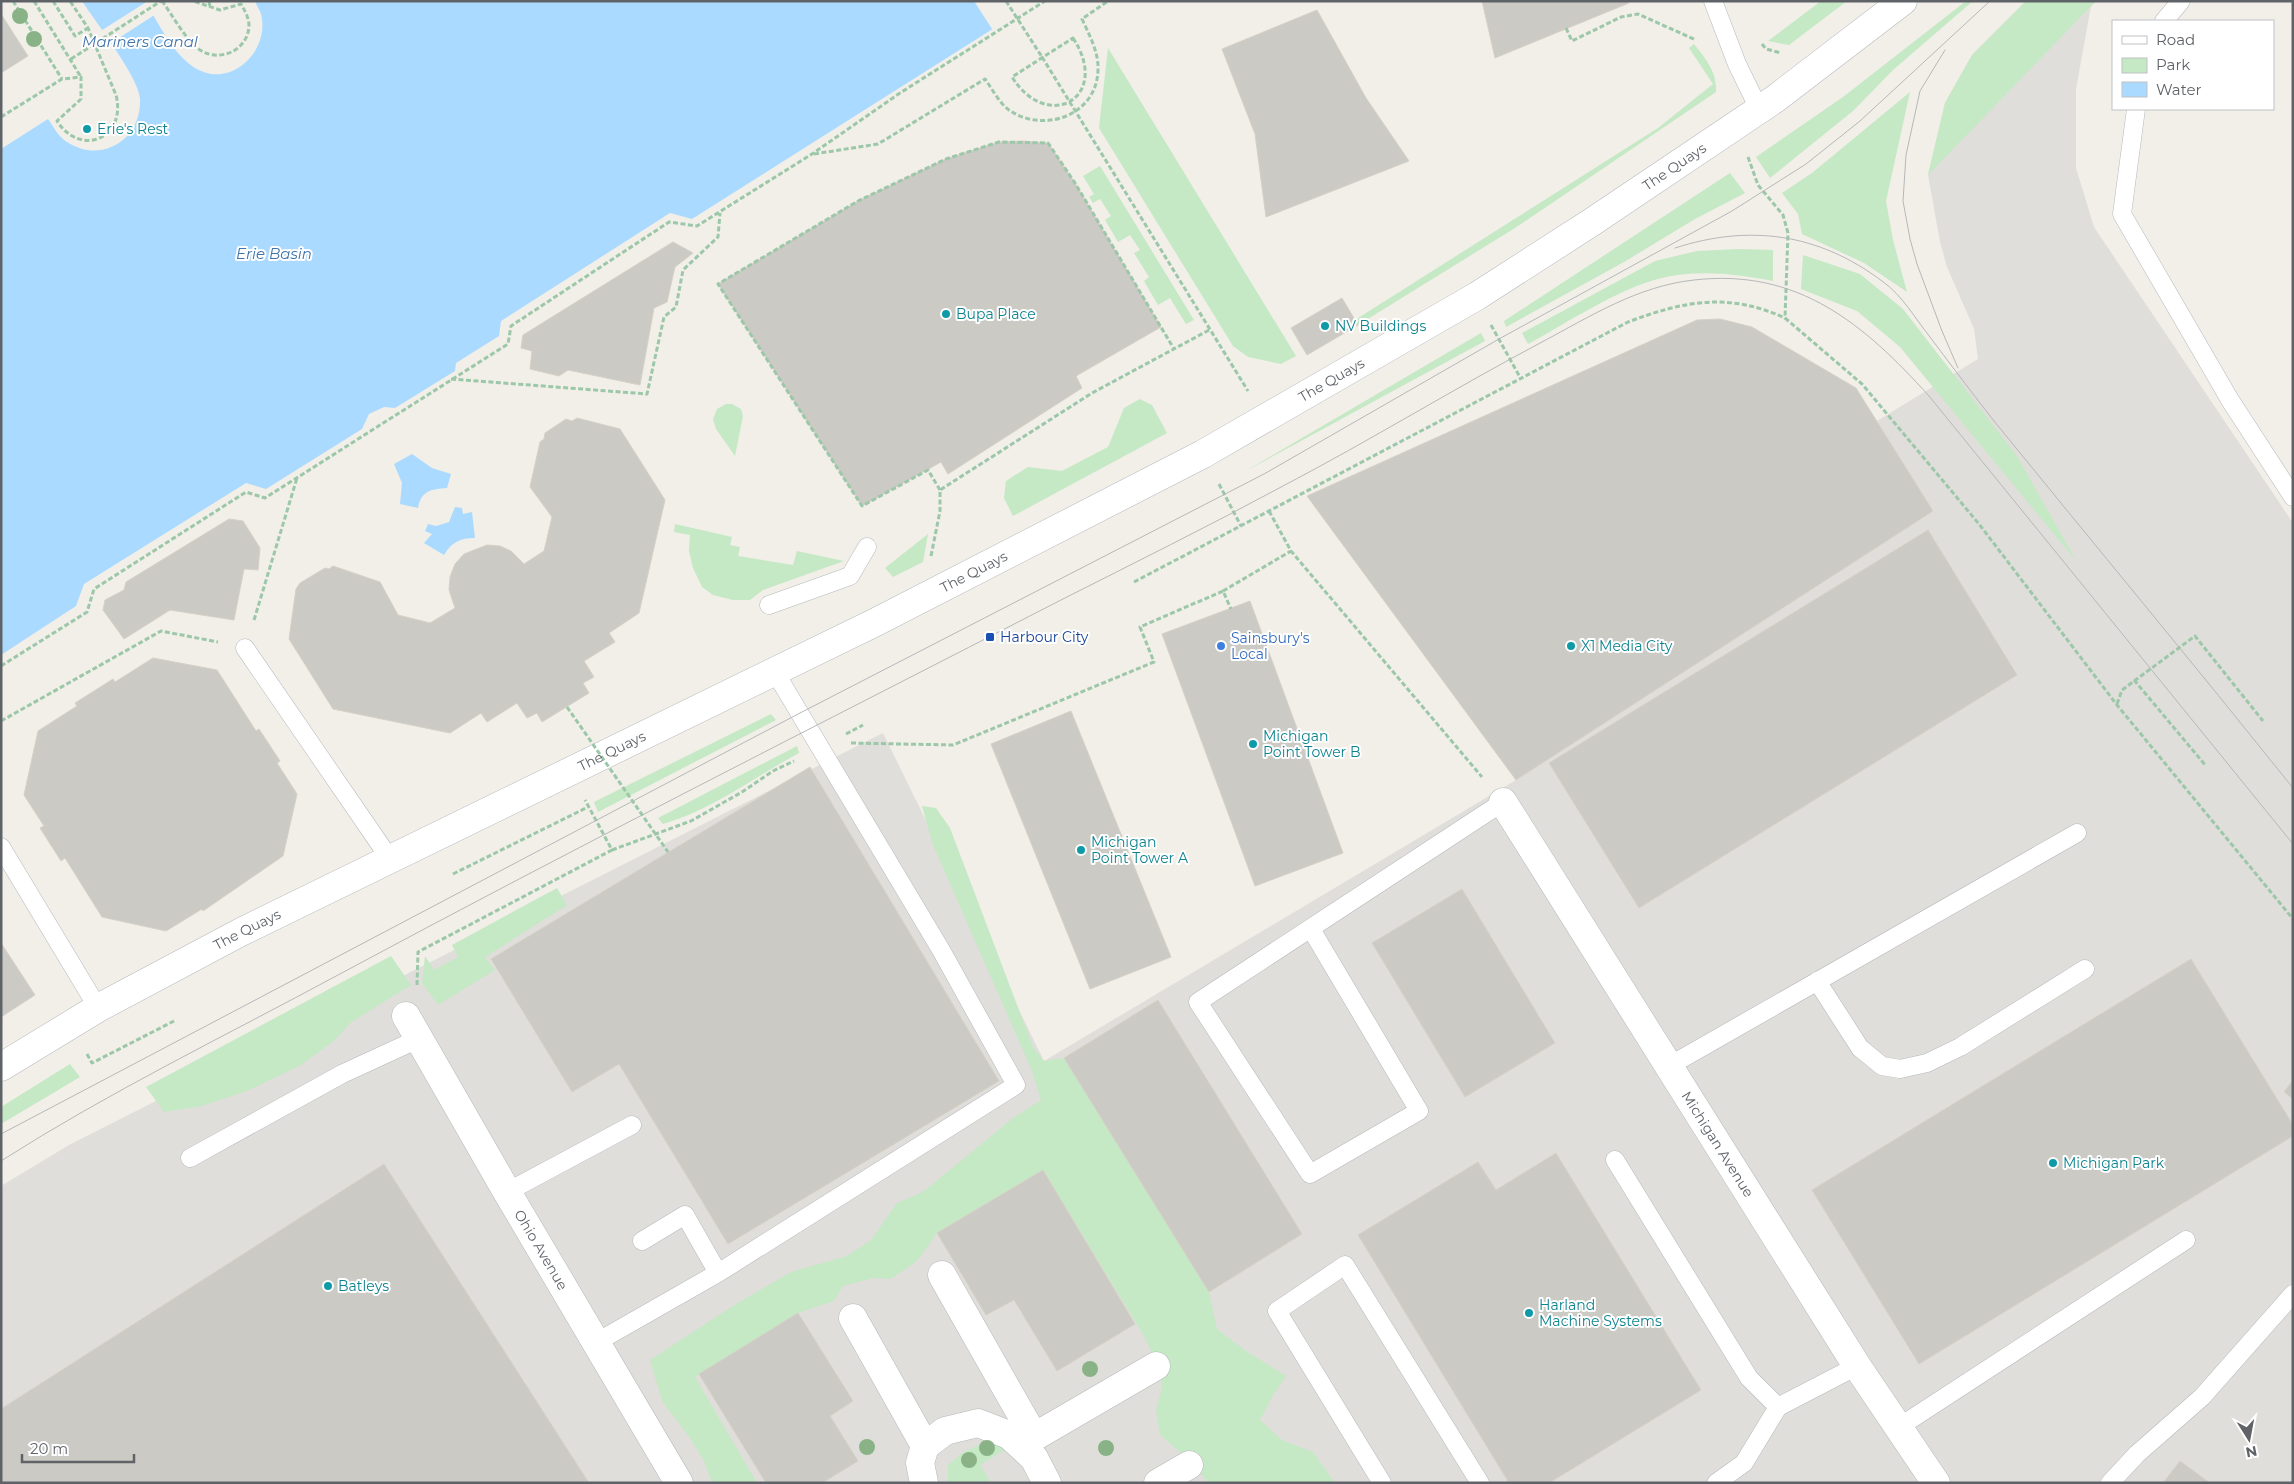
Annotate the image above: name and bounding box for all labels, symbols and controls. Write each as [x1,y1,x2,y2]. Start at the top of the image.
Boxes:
legend [2112,20,2274,110]
text: Road [2156,30,2195,49]
water label: Mariners Canal [82,32,198,51]
text: Park [2156,55,2190,74]
text: Water [2156,80,2202,99]
place label: Erie's Rest [97,120,168,138]
marker: Erie's Rest [81,123,93,135]
street label: The Quays [1639,139,1710,195]
water label: Erie Basin [236,244,312,263]
place label: Bupa Place [956,305,1036,323]
marker: Bupa Place [940,308,952,320]
place label: NV Buildings [1335,317,1426,335]
marker: NV Buildings [1319,320,1331,332]
street label: The Quays [1295,354,1368,406]
street label: The Quays [937,547,1011,597]
place label: Harbour City [1000,628,1089,646]
place label: Sainsbury's Local [1231,629,1310,663]
marker: Harbour City [984,631,996,643]
place label: X1 Media City [1581,637,1673,655]
marker: Sainsbury's Local [1215,640,1227,652]
marker: X1 Media City [1565,640,1577,652]
street label: The Quays [575,727,649,775]
place label: Michigan Point Tower B [1263,727,1360,761]
marker: Michigan Point Tower B [1247,738,1259,750]
place label: Michigan Point Tower A [1091,833,1189,867]
marker: Michigan Point Tower A [1075,844,1087,856]
street label: The Quays [210,905,284,954]
street label: Michigan Avenue [1678,1088,1758,1201]
place label: Michigan Park [2063,1154,2165,1172]
marker: Michigan Park [2047,1157,2059,1169]
street label: Ohio Avenue [510,1206,572,1293]
place label: Batleys [338,1277,389,1295]
marker: Batleys [322,1280,334,1292]
place label: Harland Machine Systems [1539,1296,1662,1330]
marker: Harland Machine Systems [1523,1307,1535,1319]
north arrow [2224,1414,2274,1464]
scale bar [22,1432,135,1464]
text: 20 m [30,1439,68,1458]
text: N [2244,1442,2259,1462]

